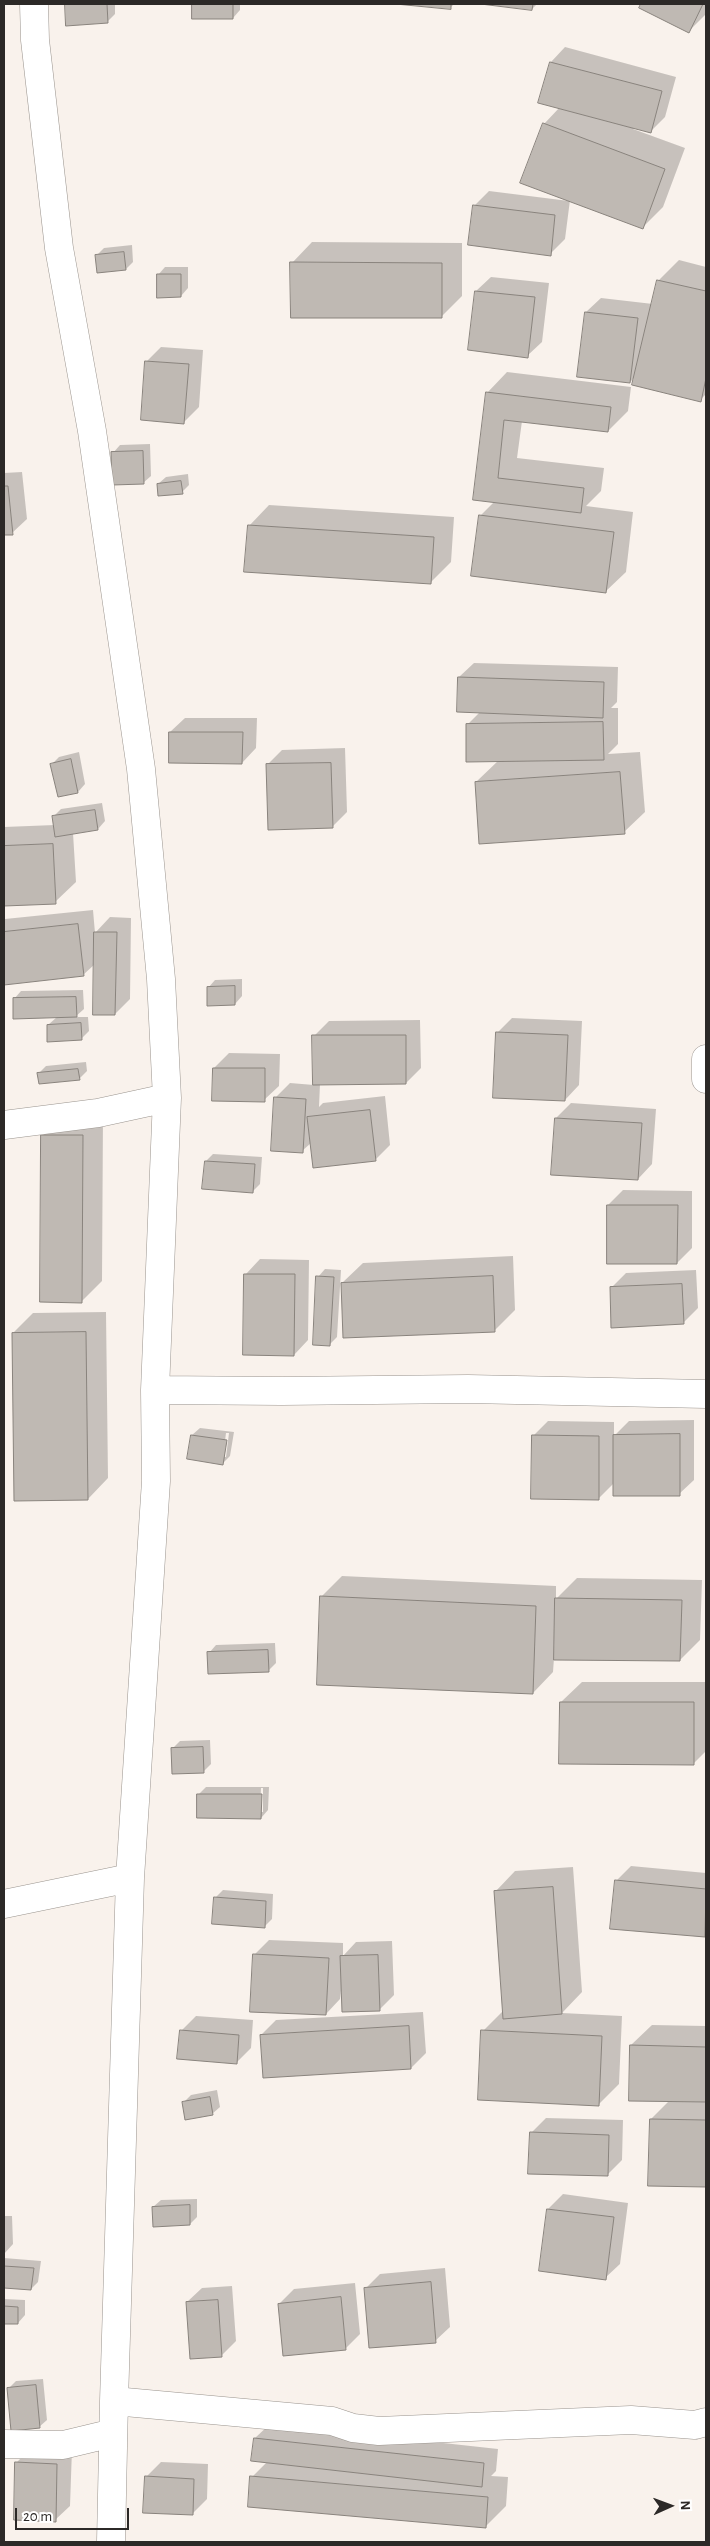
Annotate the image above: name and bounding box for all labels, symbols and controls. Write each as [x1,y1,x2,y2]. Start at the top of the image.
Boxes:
north arrow [645,2481,695,2531]
scale bar [18,2498,131,2530]
text: N [678,2500,692,2511]
text: 20 m [23,2509,52,2524]

